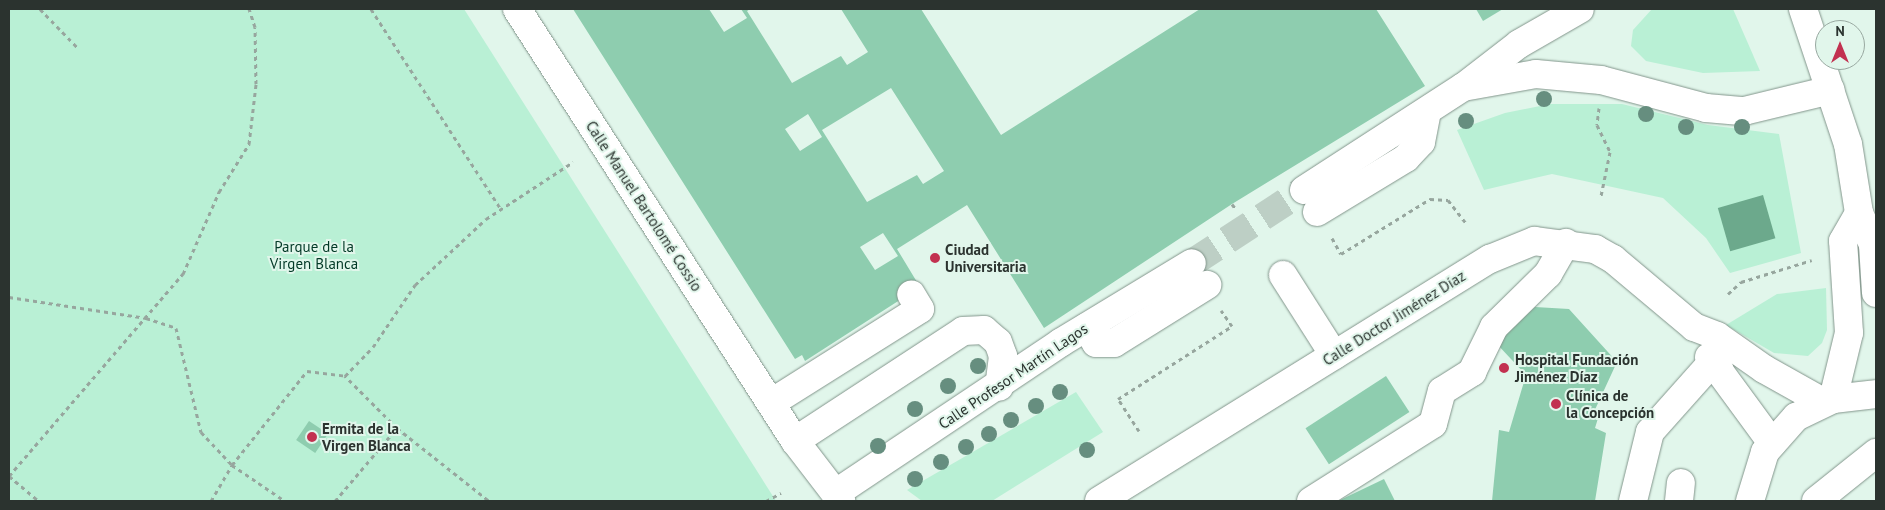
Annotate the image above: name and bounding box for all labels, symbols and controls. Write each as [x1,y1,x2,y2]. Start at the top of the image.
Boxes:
north arrow [1815,20,1865,70]
text: N [1835,22,1845,40]
street label: Calle Manuel Bartolomé Cossío [582,117,706,295]
park label: Parque de la Virgen Blanca [270,237,358,272]
place label: Ciudad Universitaria [945,240,1026,275]
marker: Ciudad Universitaria [929,252,941,264]
street label: Calle Doctor Jiménez Díaz [1319,267,1469,369]
street label: Calle Profesor Martín Lagos [935,319,1091,433]
place label: Hospital Fundación Jiménez Díaz [1515,350,1638,385]
marker: Hospital Fundación Jiménez Díaz [1497,361,1511,375]
place label: Clínica de la Concepción [1566,386,1654,421]
marker: Clínica de la Concepción [1550,398,1562,410]
place label: Ermita de la Virgen Blanca [322,419,411,454]
marker: Ermita de la Virgen Blanca [306,431,318,443]

